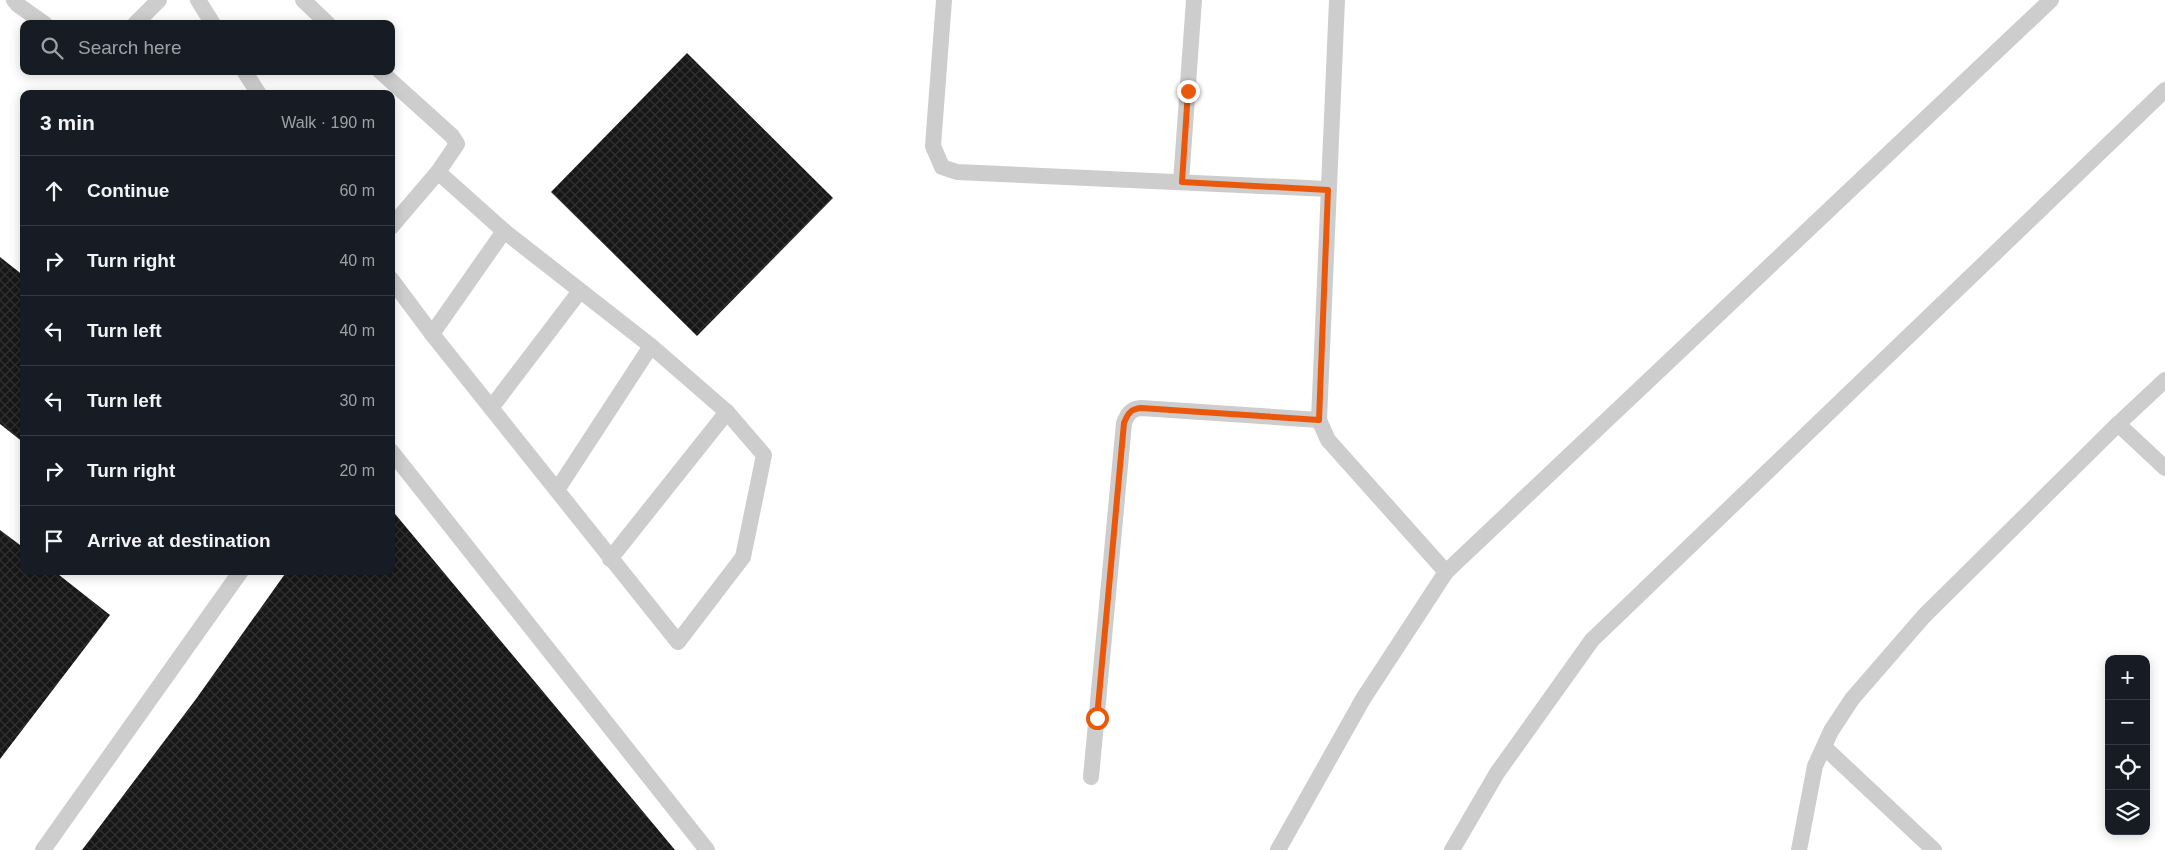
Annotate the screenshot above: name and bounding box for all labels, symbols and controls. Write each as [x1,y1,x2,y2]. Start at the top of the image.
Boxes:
search box [20,20,395,75]
icon: search [38,34,66,62]
text: Search here [78,37,182,58]
route end [1177,80,1200,103]
text: 3 min [40,111,95,134]
text: Walk · 190 m [281,114,375,131]
icon: ahead [40,177,68,205]
text: Continue [87,180,169,201]
text: 60 m [339,182,375,199]
icon: right [40,247,68,275]
text: Turn right [87,250,175,271]
text: 40 m [339,252,375,269]
icon: left [40,317,68,345]
text: Turn left [87,320,162,341]
text: 40 m [339,322,375,339]
icon: left [40,387,68,415]
text: Turn left [87,390,162,411]
text: 30 m [339,392,375,409]
icon: right [40,457,68,485]
text: Turn right [87,460,175,481]
text: 20 m [339,462,375,479]
icon: arrive [40,527,68,555]
text: Arrive at destination [87,530,271,551]
map controls [2105,655,2150,835]
button: + [2105,655,2150,700]
button: − [2105,700,2150,745]
route start [1086,707,1109,730]
button: locate [2105,745,2150,790]
button: layers [2105,790,2150,835]

